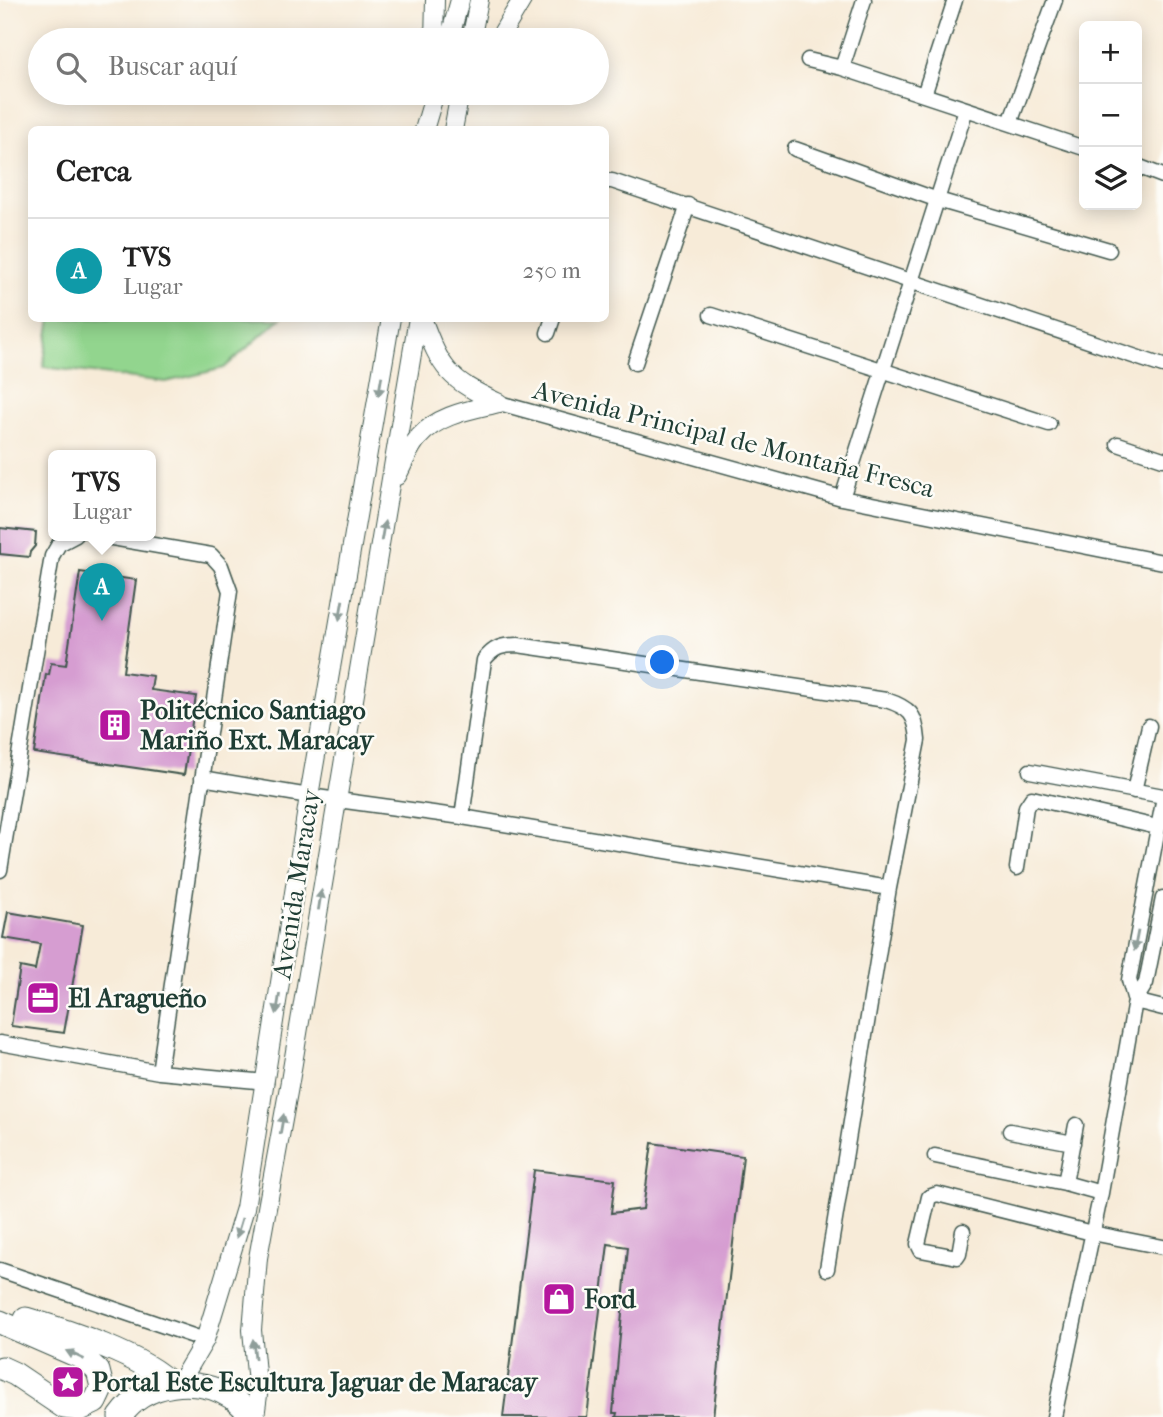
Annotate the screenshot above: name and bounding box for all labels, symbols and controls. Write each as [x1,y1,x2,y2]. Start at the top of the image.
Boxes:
map controls [1079,21,1142,210]
button: + [1079,21,1142,84]
search box [28,28,609,105]
icon: search [52,48,90,86]
text: Buscar aquí [108,51,237,82]
button: − [1079,84,1142,147]
button: layers [1079,147,1142,210]
text: Cerca [56,154,131,189]
text: TVS [123,242,171,273]
text: A [72,257,86,284]
text: 250 m [523,257,581,284]
text: Lugar [123,273,183,300]
street label: Avenida Principal de Montaña Fresca [529,374,939,505]
one-way arrow [374,375,385,397]
popup [48,450,156,541]
text: TVS [72,467,120,498]
text: Lugar [72,498,132,525]
one-way arrow [378,520,389,542]
pin: A [79,563,125,621]
one-way arrow [335,599,346,621]
your location [645,645,679,679]
place label: Politécnico Santiago Mariño Ext. Maracay [140,695,376,756]
building icon: Politécnico Santiago Mariño Ext. Maracay [96,706,134,744]
street label: Avenida Maracay [266,786,327,982]
one-way arrow [315,889,326,911]
one-way arrow [1130,930,1141,952]
office icon: El Aragueño [24,979,62,1017]
place label: El Aragueño [68,983,207,1014]
one-way arrow [272,993,283,1015]
one-way arrow [277,1113,288,1135]
one-way arrow [233,1218,243,1239]
shop icon: Ford [540,1280,578,1318]
place label: Ford [583,1284,637,1315]
one-way arrow [248,1338,259,1360]
one-way arrow [65,1349,85,1361]
place icon: Portal Este Escultura Jaguar de Maracay [49,1363,87,1401]
place label: Portal Este Escultura Jaguar de Maracay [92,1367,539,1398]

